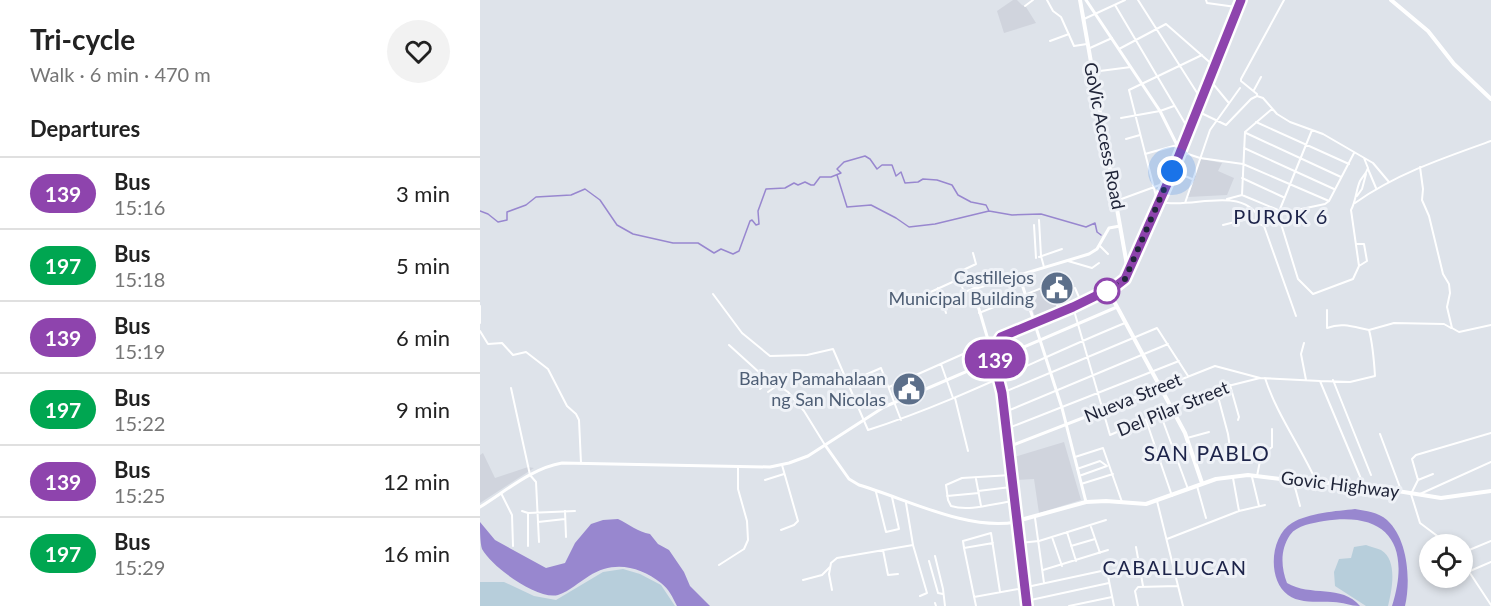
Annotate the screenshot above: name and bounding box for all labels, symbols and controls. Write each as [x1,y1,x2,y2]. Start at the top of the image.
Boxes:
button: heart [387,20,450,83]
text: Tri-cycle [30,22,135,56]
street label: GoVic Access Road [1080,60,1130,211]
text: Walk · 6 min · 470 m [30,62,211,86]
text: Departures [30,115,140,142]
your location [1157,156,1187,186]
text: Bus [114,168,150,195]
text: 3 min [396,180,450,207]
text: 139 [45,181,81,206]
text: 15:16 [114,195,165,219]
district label: PUROK 6 [1233,204,1329,228]
text: Bus [114,240,150,267]
text: 5 min [396,252,450,279]
text: 197 [45,253,81,278]
place label: Castillejos Municipal Building [888,266,1034,309]
text: 15:18 [114,267,165,291]
public building icon: Castillejos Municipal Building [1039,270,1075,306]
unlabelled marker [1094,278,1120,304]
text: Bus [114,312,150,339]
text: 6 min [396,324,450,351]
text: 139 [45,325,81,350]
text: 15:19 [114,339,165,363]
line badge: 139 [960,340,1030,378]
text: 139 [977,347,1013,372]
place label: Bahay Pamahalaan ng San Nicolas [739,367,886,410]
street label: Nueva Street [1081,367,1185,427]
public building icon: Bahay Pamahalaan ng San Nicolas [891,371,927,407]
street label: Del Pilar Street [1114,375,1232,440]
text: Bus [114,384,150,411]
text: 9 min [396,396,450,423]
text: 197 [45,397,81,422]
text: 15:22 [114,411,165,435]
district label: SAN PABLO [1144,440,1270,465]
text: Bus [114,456,150,483]
street label: Govic Highway [1280,466,1401,502]
text: 12 min [383,468,450,495]
text: 139 [45,469,81,494]
text: 15:25 [114,483,165,507]
text: Bus [114,528,150,555]
map controls [1419,534,1473,588]
button: locate [1419,534,1473,588]
text: 16 min [383,540,450,567]
text: 197 [45,541,81,566]
text: 15:29 [114,555,165,579]
district label: CABALLUCAN [1102,555,1248,579]

